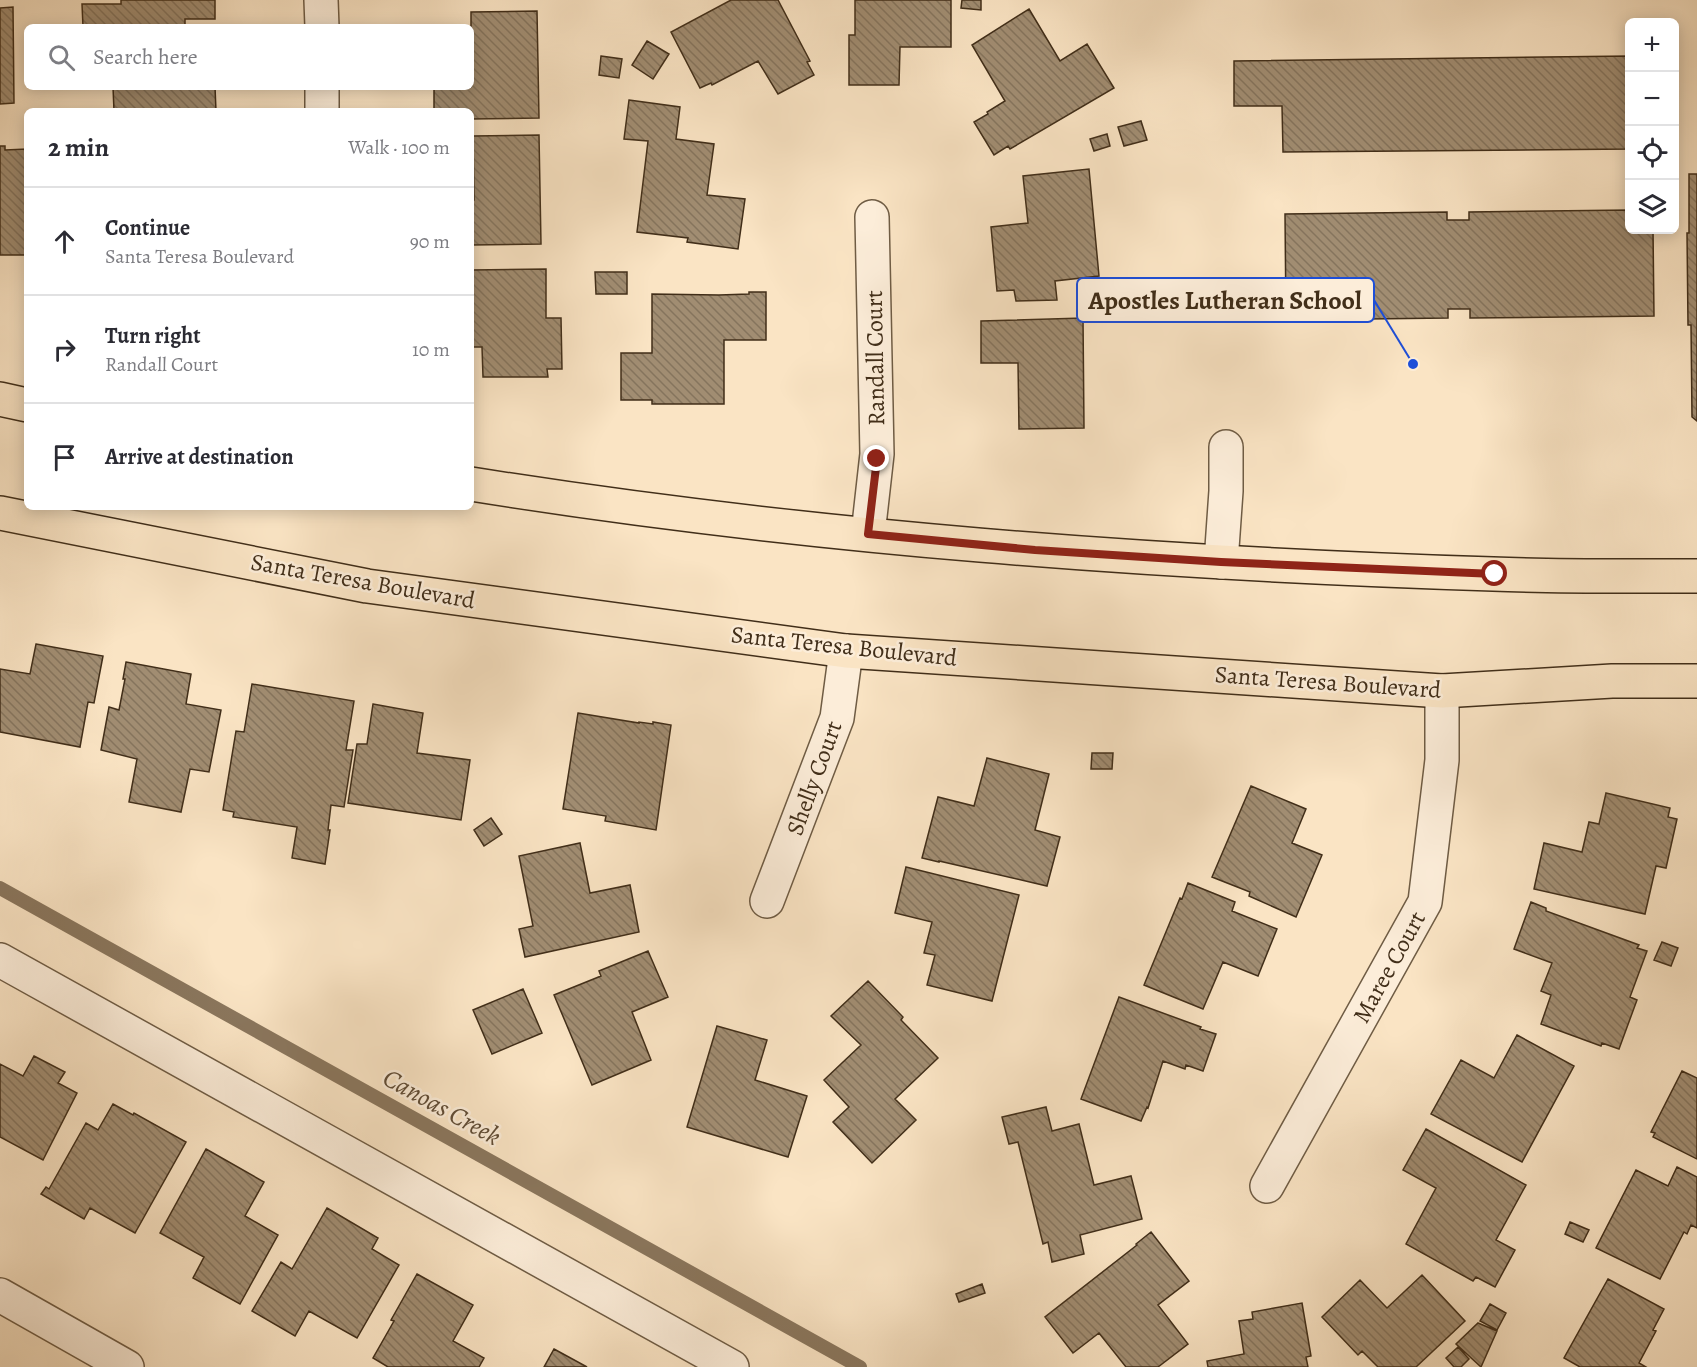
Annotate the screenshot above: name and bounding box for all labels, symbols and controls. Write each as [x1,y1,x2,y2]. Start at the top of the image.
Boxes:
map controls [1625,18,1679,234]
button: + [1625,18,1679,72]
search box [24,24,474,90]
icon: search [45,41,78,74]
text: Search here [93,42,198,72]
button: − [1625,72,1679,126]
button: locate [1625,126,1679,180]
text: 2 min [48,130,109,165]
text: Walk · 100 m [348,134,450,161]
button: layers [1625,180,1679,234]
text: Continue [105,213,190,243]
icon: ahead [48,225,81,258]
text: 90 m [410,228,450,255]
text: Santa Teresa Boulevard [105,243,294,270]
callout: Apostles Lutheran School [1077,278,1374,322]
text: Apostles Lutheran School [1087,283,1362,318]
street label: Randall Court [858,290,892,426]
text: Turn right [105,321,201,351]
icon: right [48,333,81,366]
text: 10 m [412,336,450,363]
text: Randall Court [105,351,218,378]
icon: arrive [48,441,81,474]
text: Arrive at destination [105,442,294,472]
route end [863,445,889,471]
street label: Santa Teresa Boulevard [248,546,478,616]
route start [1481,560,1507,586]
street label: Santa Teresa Boulevard [729,618,959,674]
street label: Santa Teresa Boulevard [1214,658,1442,706]
street label: Shelly Court [778,716,850,840]
street label: Maree Court [1345,905,1433,1029]
water label: Canoas Creek [377,1060,507,1154]

